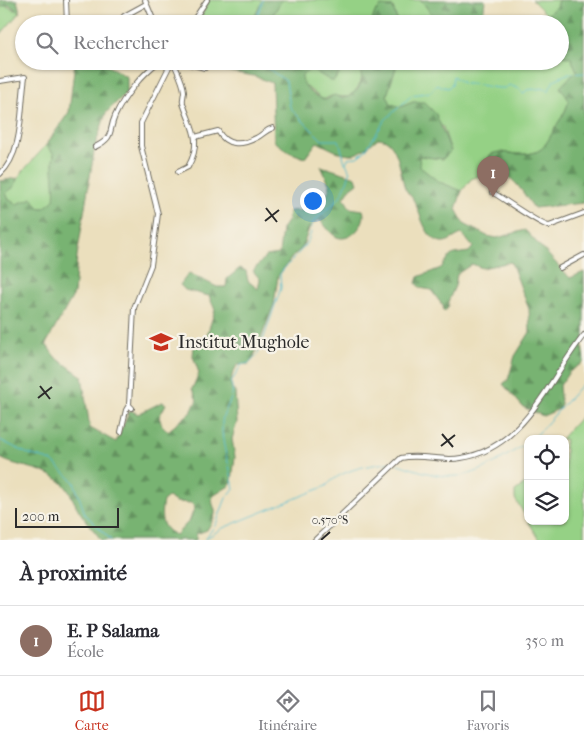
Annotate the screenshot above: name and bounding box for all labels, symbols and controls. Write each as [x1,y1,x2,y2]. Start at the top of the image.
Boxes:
search box [15,15,569,70]
icon: search [33,29,61,57]
text: Rechercher [73,32,169,54]
pin: 1 [477,156,509,197]
your location [300,188,326,214]
school or university icon: Institut Mughole [148,329,174,355]
place label: Institut Mughole [178,332,309,353]
map controls [524,435,569,525]
button: locate [524,435,569,480]
button: layers [524,480,569,525]
scale bar [15,505,119,528]
text: 200 m [22,508,59,525]
text: 0.570°S [312,513,348,527]
text: À proximité [20,561,127,585]
text: E. P Salama [67,620,159,642]
text: 1 [33,631,39,650]
text: 350 m [525,631,564,650]
text: École [67,642,104,661]
tab: Carte [75,687,109,734]
tab: Itinéraire [258,687,317,734]
tab: Favoris [467,687,509,734]

